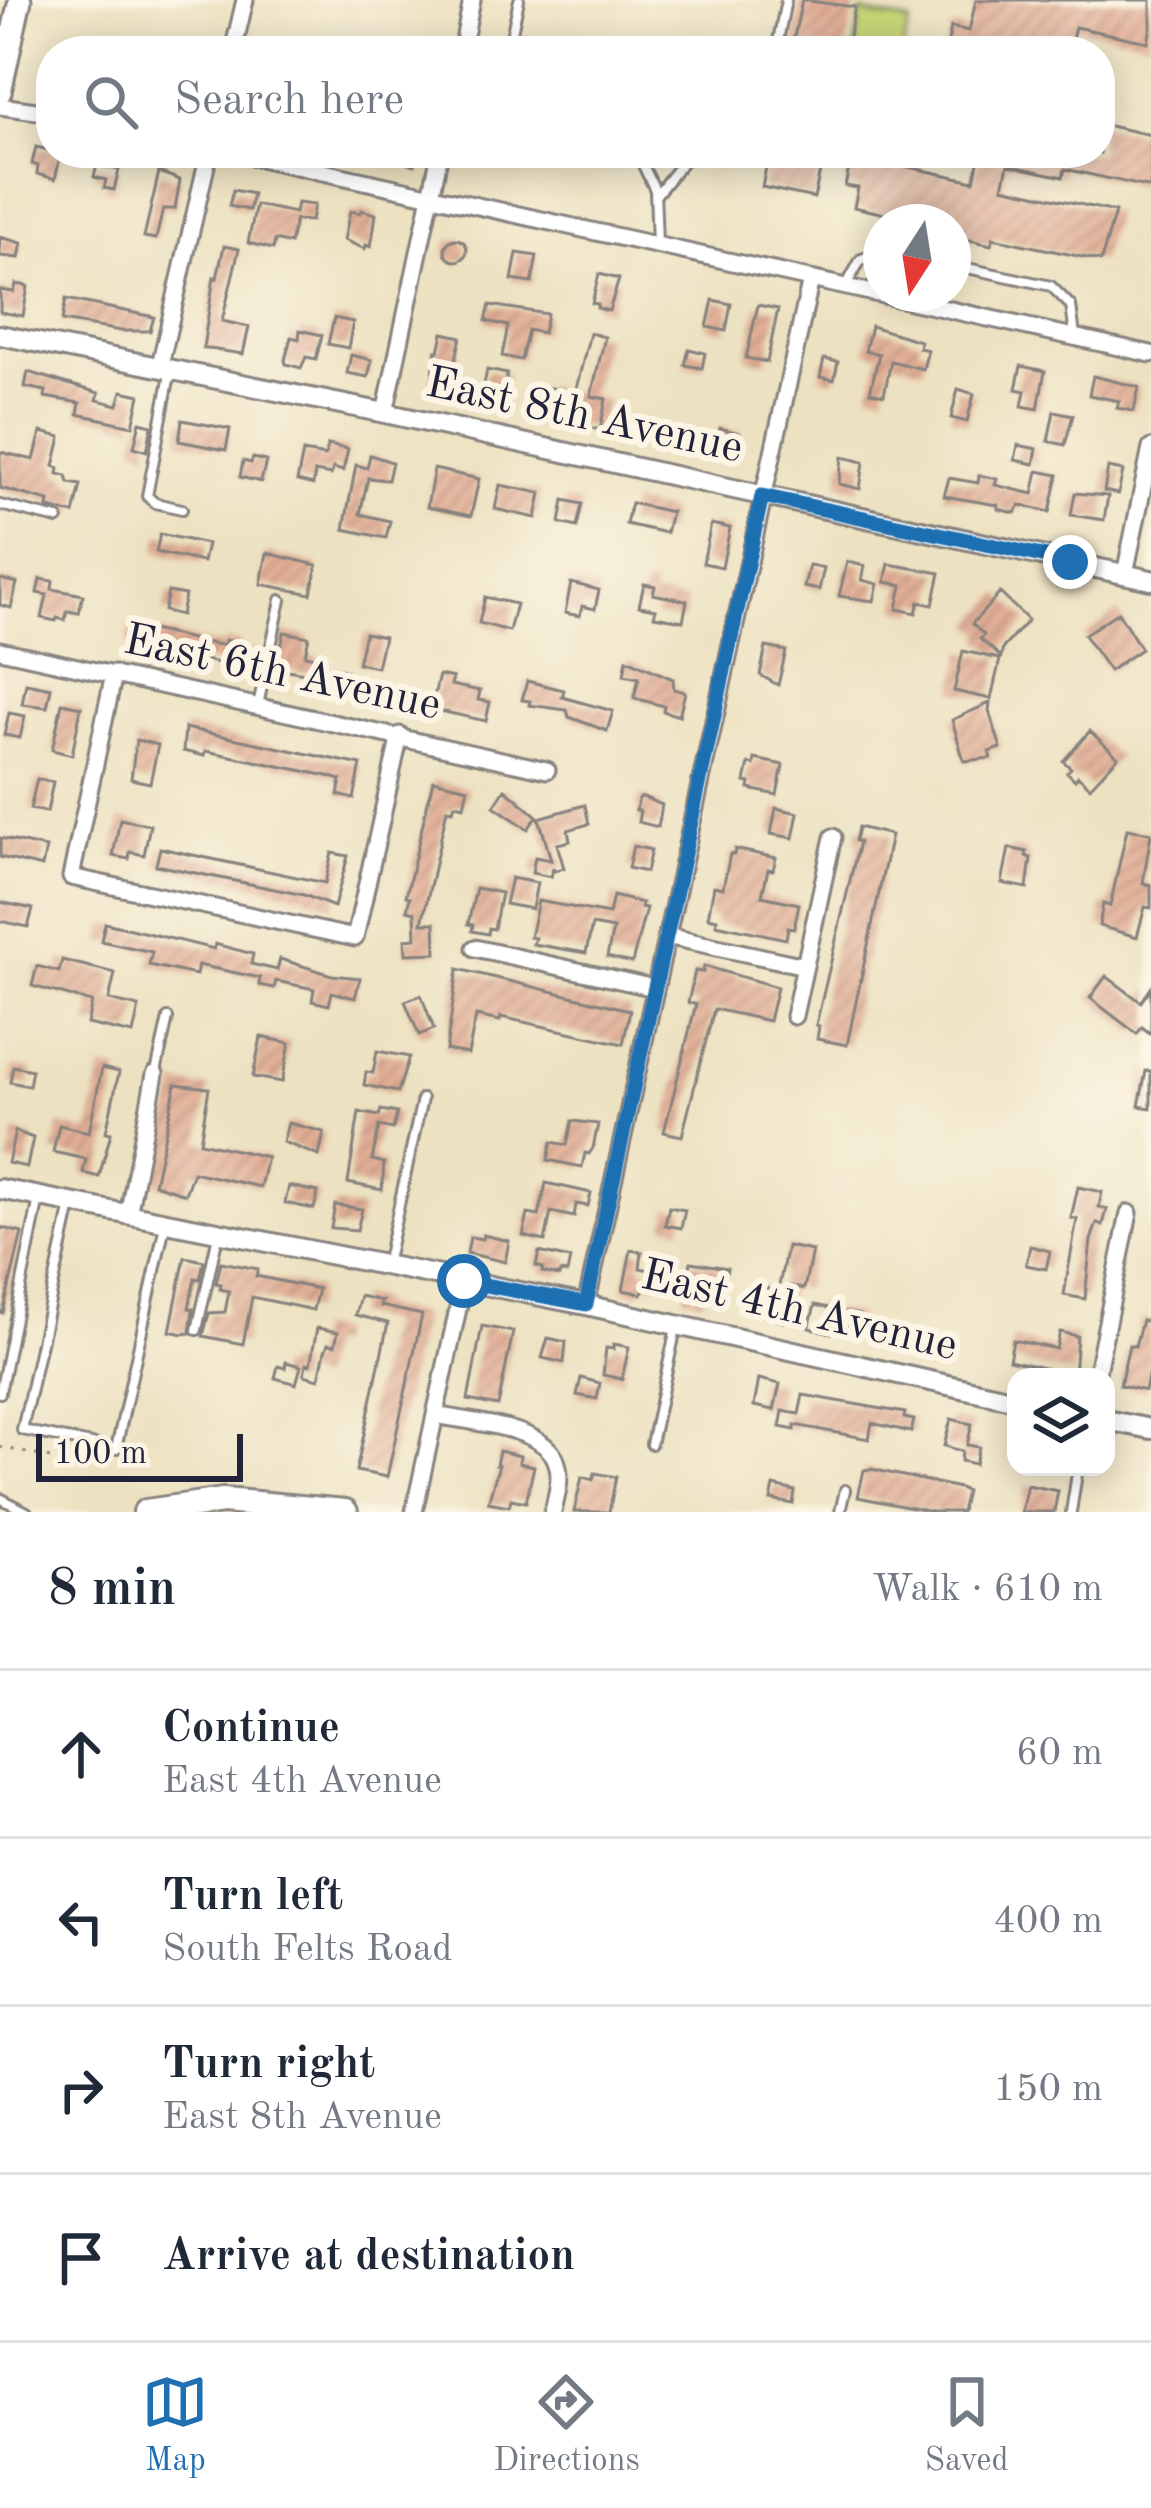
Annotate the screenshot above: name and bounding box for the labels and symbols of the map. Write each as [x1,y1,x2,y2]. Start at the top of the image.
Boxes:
north arrow [863,204,971,312]
street label: East 8th Avenue [421,361,747,473]
route end [1043,535,1097,589]
street label: East 6th Avenue [119,618,445,730]
route start [437,1254,491,1308]
street label: East 4th Avenue [637,1254,961,1370]
scale bar [36,1428,243,1481]

